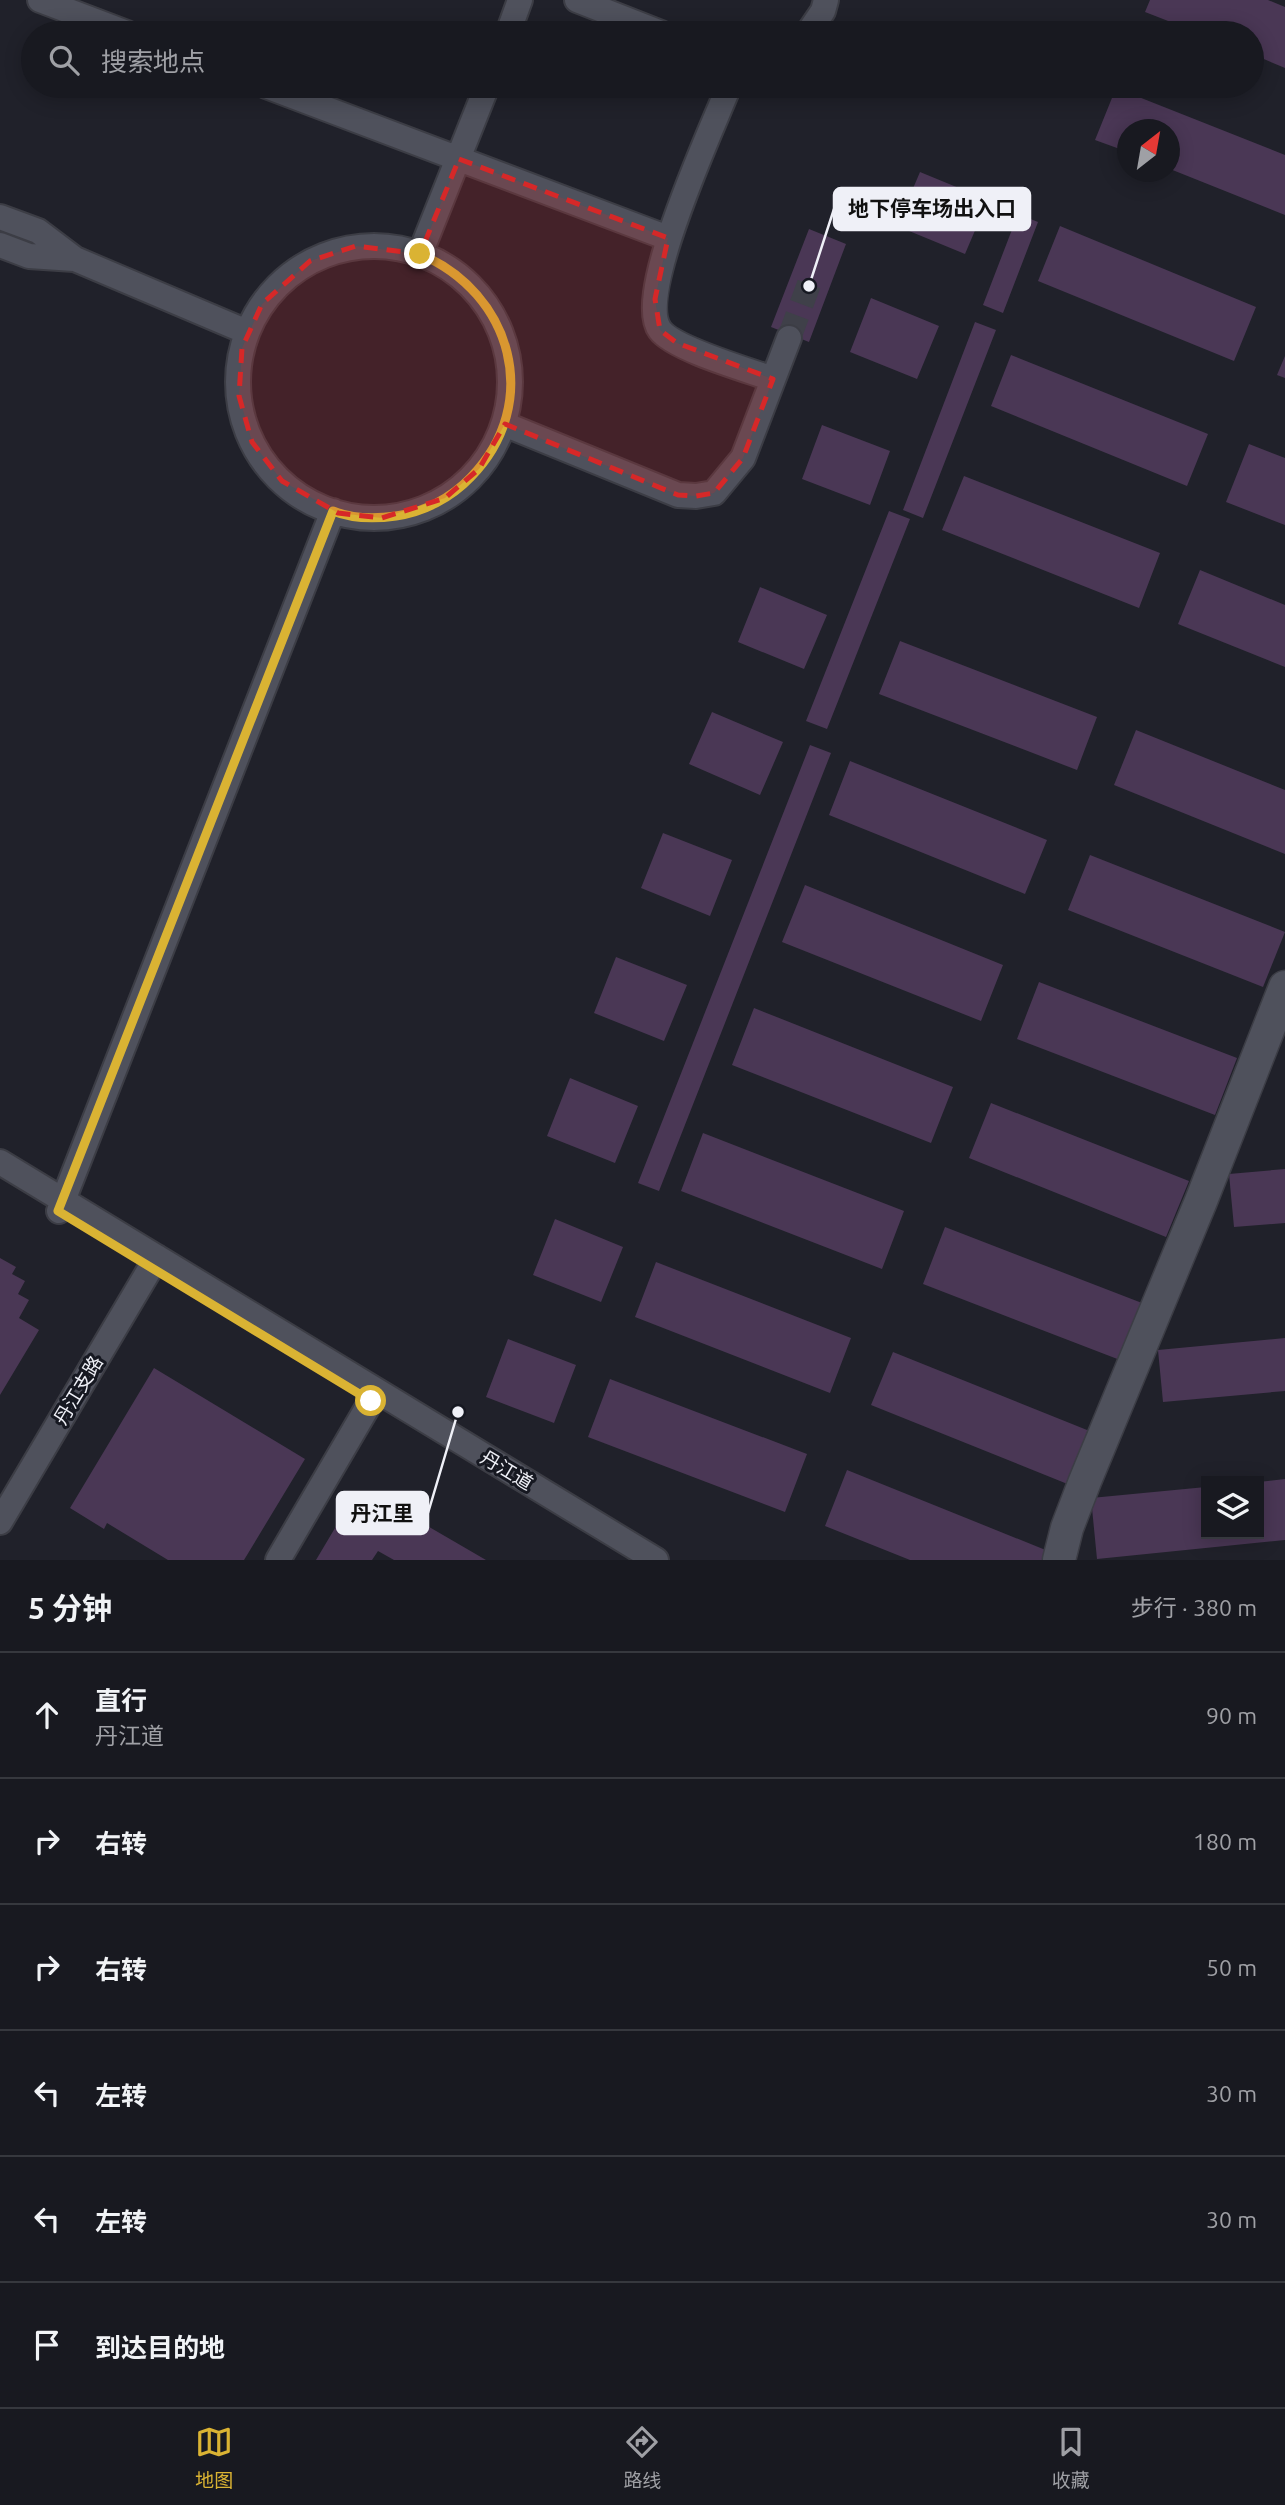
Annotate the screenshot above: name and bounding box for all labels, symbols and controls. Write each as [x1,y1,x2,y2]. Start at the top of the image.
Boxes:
search box [21,21,1264,98]
icon: search [45,41,83,79]
text: 搜索地点 [101,47,205,76]
north arrow [1117,119,1180,182]
callout: 地下停车场出入口 [834,188,1030,230]
text: 地下停车场出入口 [848,196,1016,220]
route end [404,238,435,269]
street label: 丹江支路 [49,1352,107,1428]
route start [355,1385,386,1416]
street label: 丹江道 [477,1446,537,1494]
map controls [1201,1476,1264,1539]
button: layers [1201,1476,1264,1539]
callout: 丹江里 [337,1492,428,1534]
text: 丹江里 [351,1501,414,1525]
text: 5 分钟 [28,1591,112,1625]
text: 步行 · 380 m [1131,1595,1257,1620]
text: 直行 [95,1686,147,1715]
icon: ahead [28,1696,66,1734]
text: 90 m [1206,1703,1257,1728]
text: 丹江道 [95,1723,164,1748]
icon: right [28,1822,66,1860]
text: 右转 [95,1829,147,1858]
text: 180 m [1193,1829,1257,1854]
icon: right [28,1948,66,1986]
text: 右转 [95,1955,147,1984]
text: 50 m [1206,1955,1257,1980]
icon: left [28,2074,66,2112]
text: 左转 [95,2081,147,2110]
text: 30 m [1206,2081,1257,2106]
icon: left [28,2200,66,2238]
text: 左转 [95,2207,147,2236]
text: 30 m [1206,2207,1257,2232]
icon: arrive [28,2326,66,2364]
text: 到达目的地 [95,2333,225,2362]
tab: 地图 [195,2423,233,2492]
tab: 路线 [623,2423,662,2492]
tab: 收藏 [1052,2423,1090,2492]

